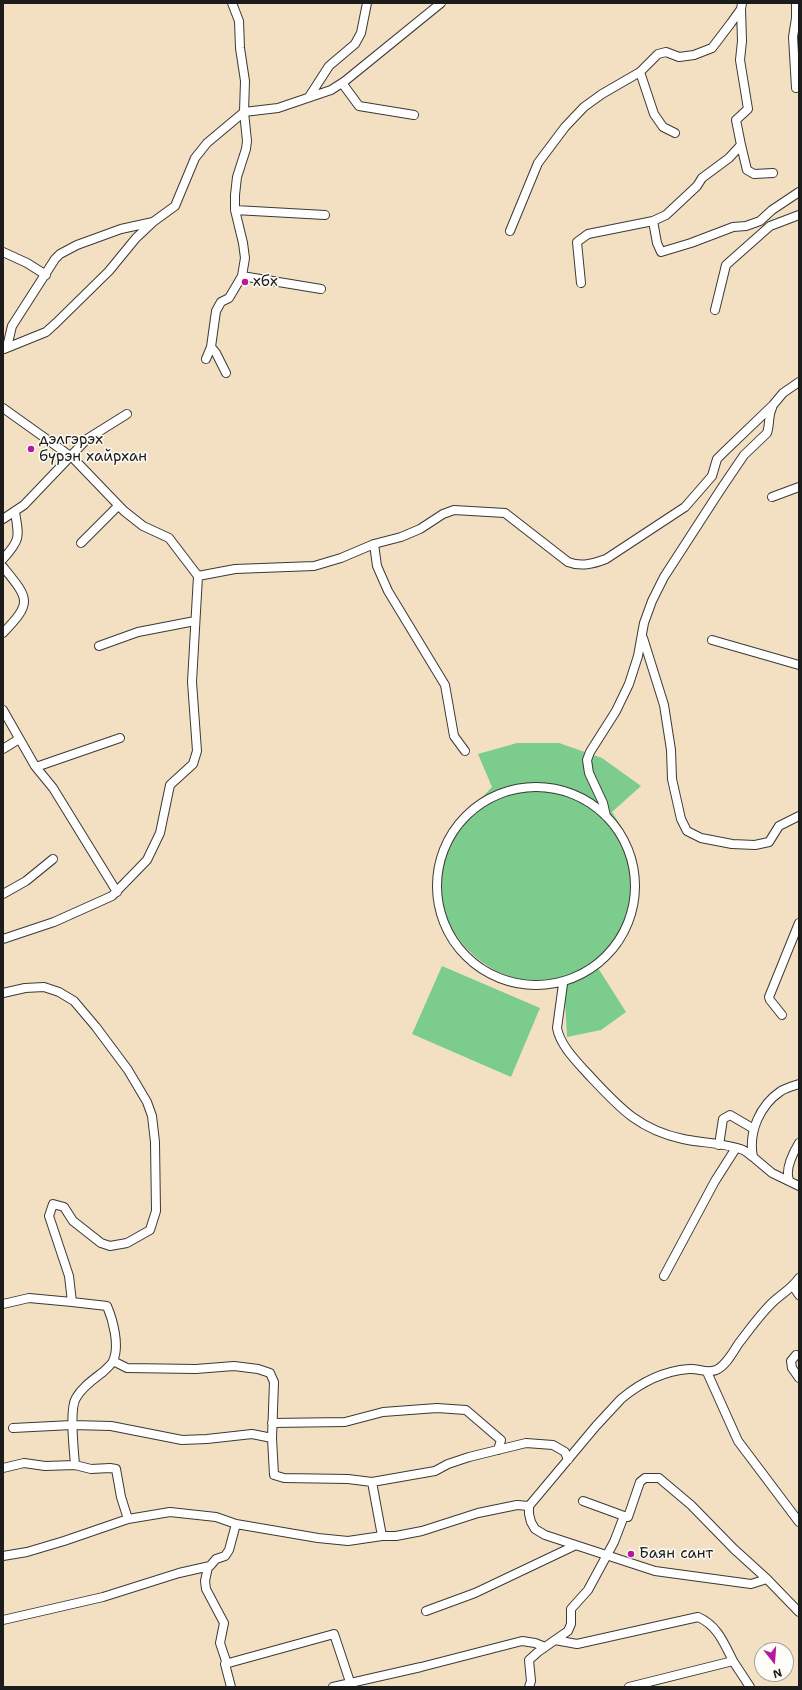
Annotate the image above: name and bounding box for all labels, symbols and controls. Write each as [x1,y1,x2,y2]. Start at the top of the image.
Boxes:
place label: хбх [253,273,278,291]
marker: хбх [240,277,250,287]
place label: дэлгэрэх бүрэн хайрхан [39,431,147,466]
marker: дэлгэрэх бүрэн хайрхан [26,444,36,454]
place label: Баян сант [639,1545,713,1563]
marker: Баян сант [626,1549,636,1559]
north arrow [754,1642,794,1682]
text: N [771,1665,784,1681]

